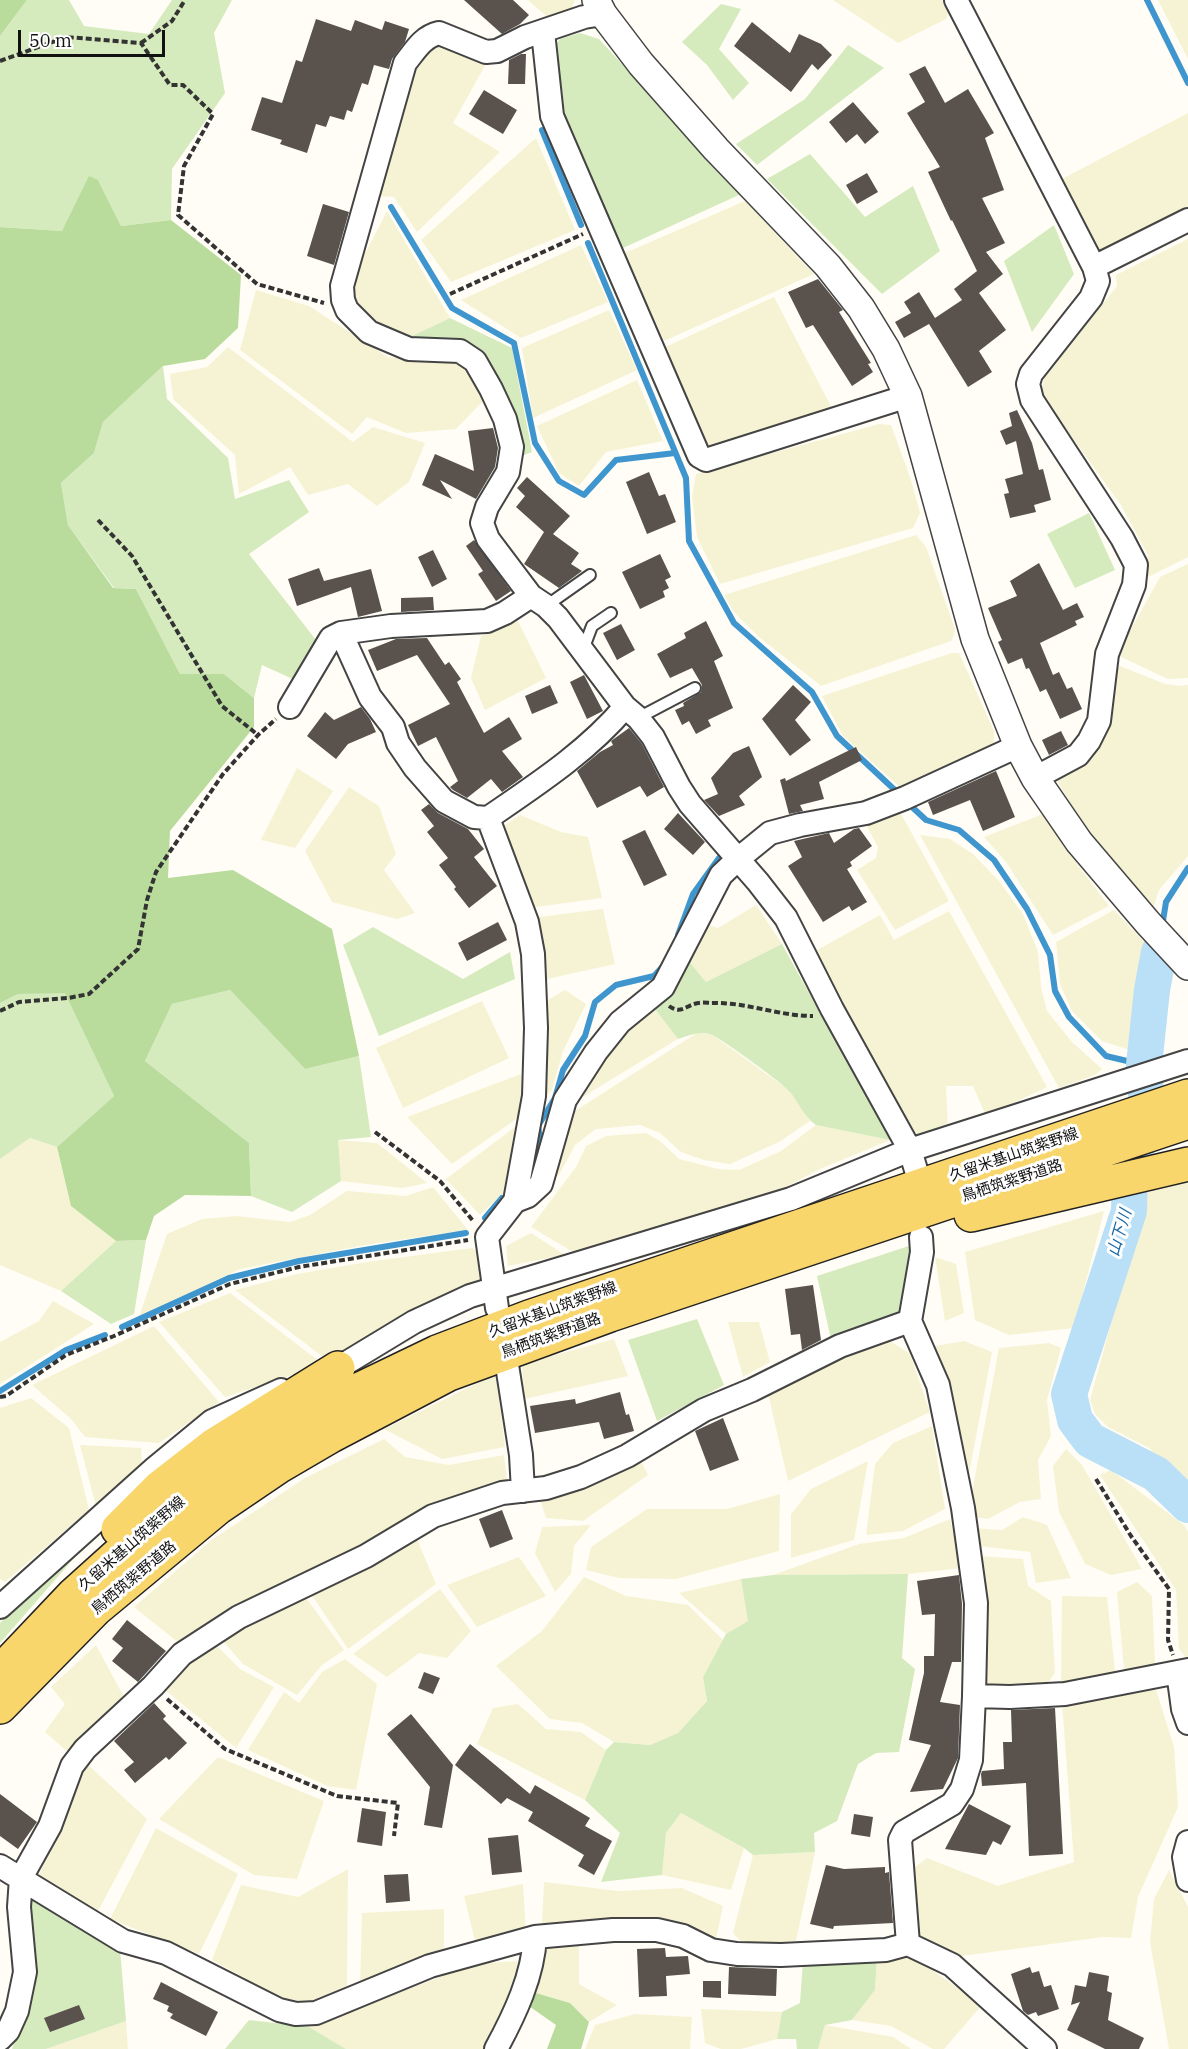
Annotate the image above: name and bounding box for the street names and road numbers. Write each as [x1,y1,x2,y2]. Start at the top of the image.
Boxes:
street label: 久留米基山筑紫野線 [947,1125,1081,1185]
street label: 鳥栖筑紫野道路 [959,1156,1065,1206]
street label: 久留米基山筑紫野線 [486,1278,620,1342]
street label: 鳥栖筑紫野道路 [499,1310,603,1362]
street label: 久留米基山筑紫野線 [75,1493,189,1595]
street label: 鳥栖筑紫野道路 [88,1537,180,1619]

